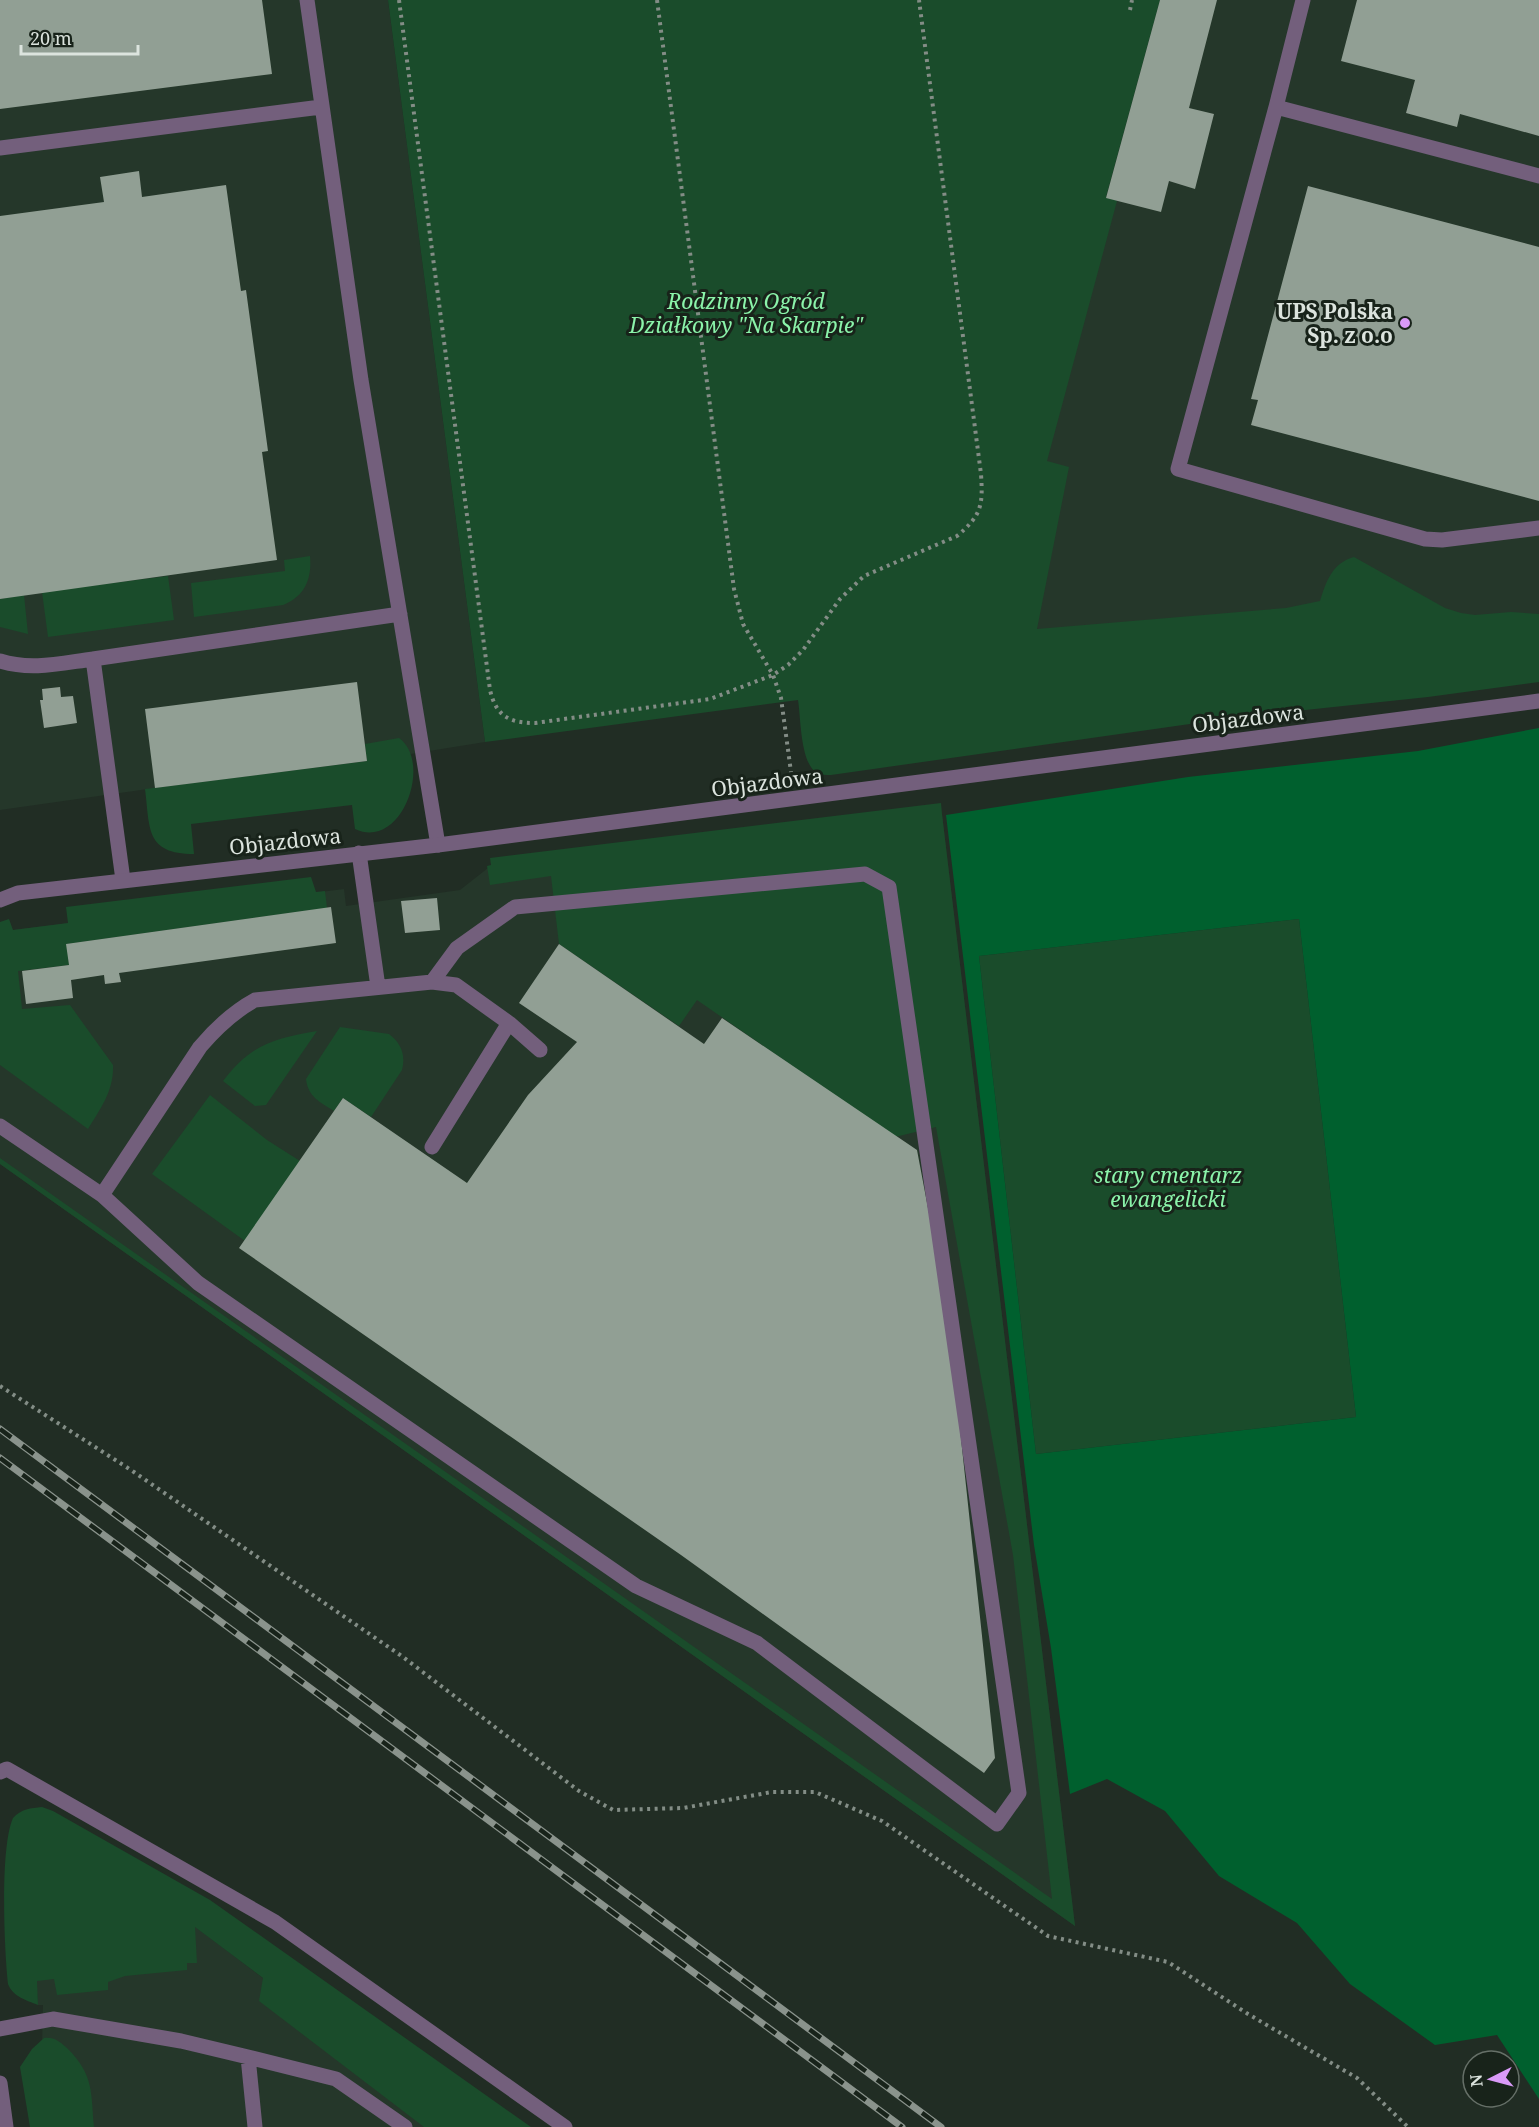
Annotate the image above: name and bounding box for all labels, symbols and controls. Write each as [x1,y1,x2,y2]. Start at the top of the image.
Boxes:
scale bar [21,18,138,56]
text: 20 m [30,26,72,50]
park label: Rodzinny Ogród Działkowy "Na Skarpie" [628,287,864,339]
place label: UPS Polska Sp. z o.o [1277,297,1393,349]
marker: UPS Polska Sp. z o.o [1398,316,1412,330]
street label: Objazdowa [1191,697,1305,739]
street label: Objazdowa [710,761,824,803]
street label: Objazdowa [228,821,342,861]
park label: stary cmentarz ewangelicki [1094,1161,1242,1213]
north arrow [1461,2049,1521,2109]
text: N [1464,2073,1488,2088]

